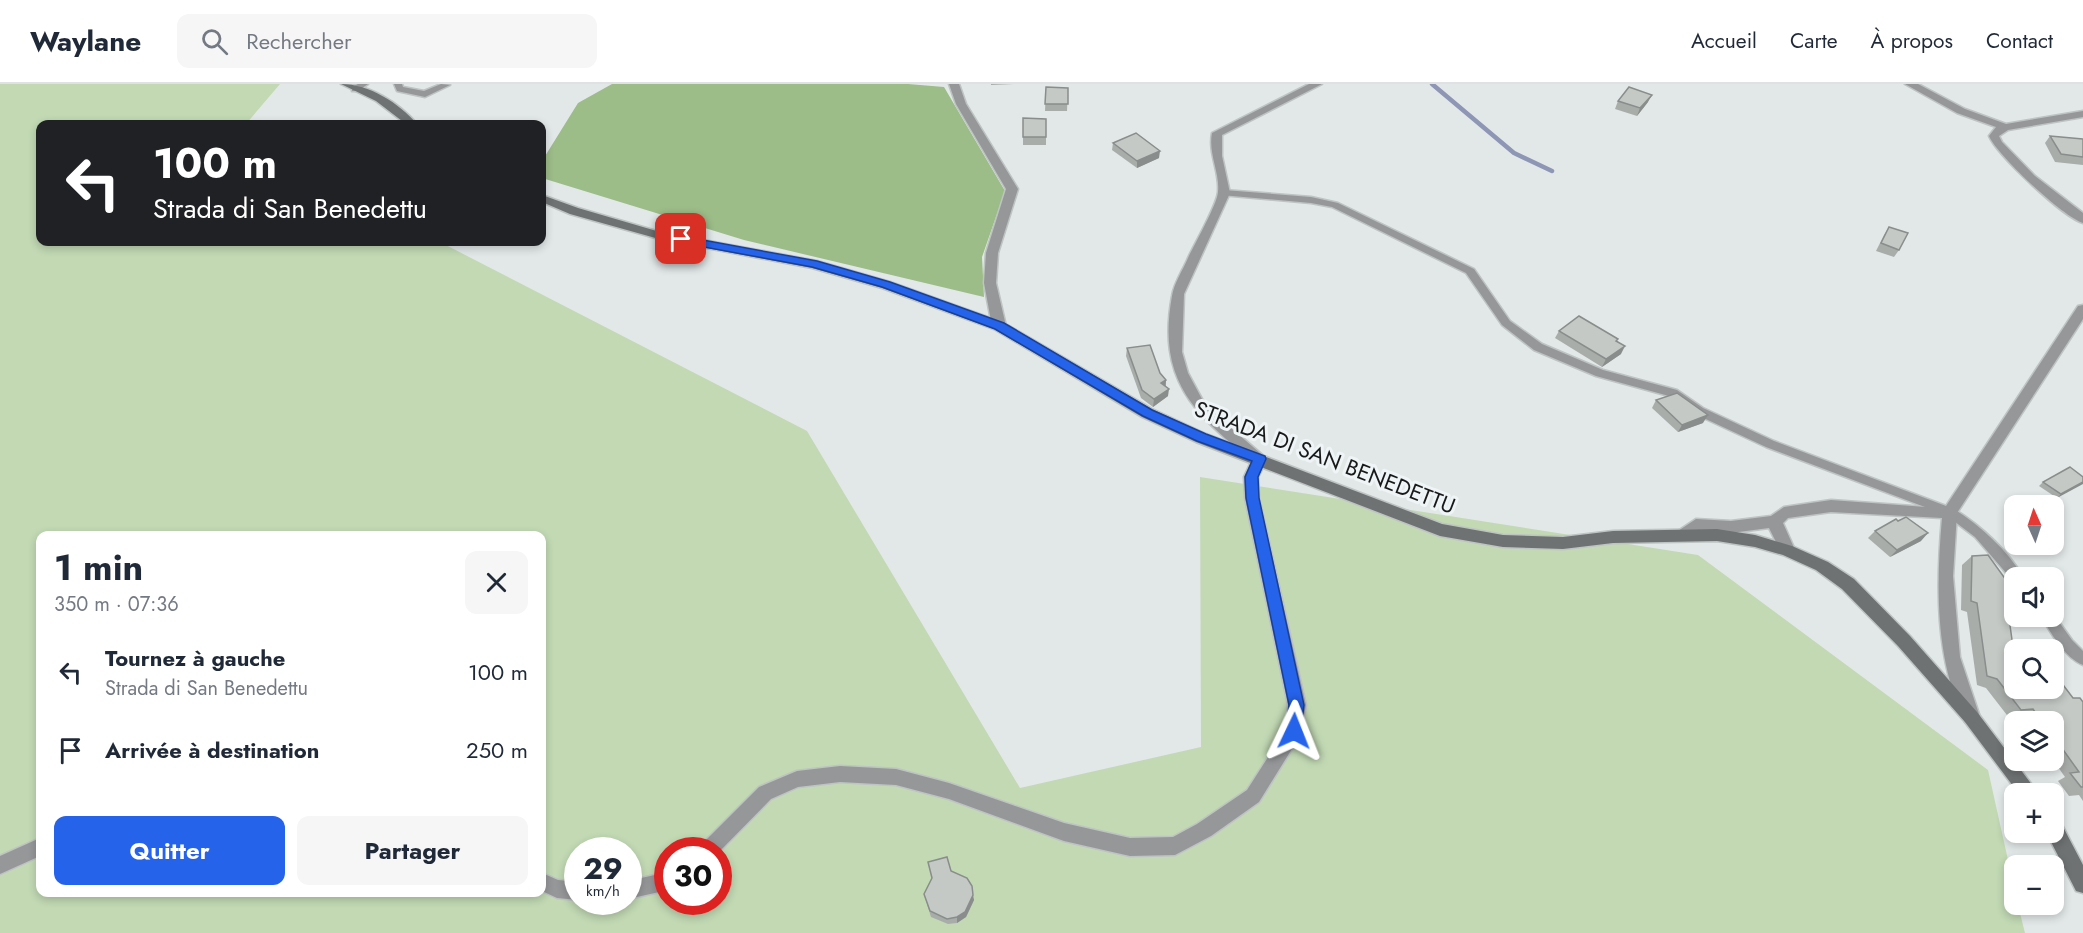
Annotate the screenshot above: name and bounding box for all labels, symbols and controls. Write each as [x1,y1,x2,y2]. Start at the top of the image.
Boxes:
search box [177,14,597,68]
text: Waylane [30,21,141,62]
icon: search [198,25,231,58]
text: Rechercher [246,25,352,57]
text: Accueil [1691,26,1757,56]
text: Carte [1790,26,1838,56]
text: À propos [1871,26,1953,56]
text: Contact [1986,26,2053,56]
text: 100 m [153,133,277,194]
icon: left [54,144,132,222]
text: Strada di San Benedettu [153,189,427,228]
pin [655,213,706,264]
icon: arrive [664,222,697,255]
street label: STRADA DI SAN BENEDETTU [1190,392,1460,522]
north arrow [2004,495,2064,555]
map controls [2004,495,2064,915]
text: 1 min [54,541,143,593]
button: close [465,551,528,614]
button: sound [2004,567,2064,627]
text: 350 m · 07:36 [54,590,179,619]
button: search [2004,639,2064,699]
text: Tournez à gauche [105,642,285,674]
icon: left [54,656,87,689]
text: 100 m [468,656,528,688]
text: Strada di San Benedettu [105,674,308,703]
position arrow [1262,699,1326,763]
button: layers [2004,711,2064,771]
icon: arrive [54,734,87,767]
text: Arrivée à destination [105,734,319,766]
text: 250 m [466,734,528,766]
button: + [2004,783,2064,843]
button: Quitter [54,816,285,885]
button: Partager [297,816,528,885]
speed limit sign: 30 [654,837,732,915]
text: 29 [583,847,623,890]
button: − [2004,855,2064,915]
text: km/h [586,880,620,902]

